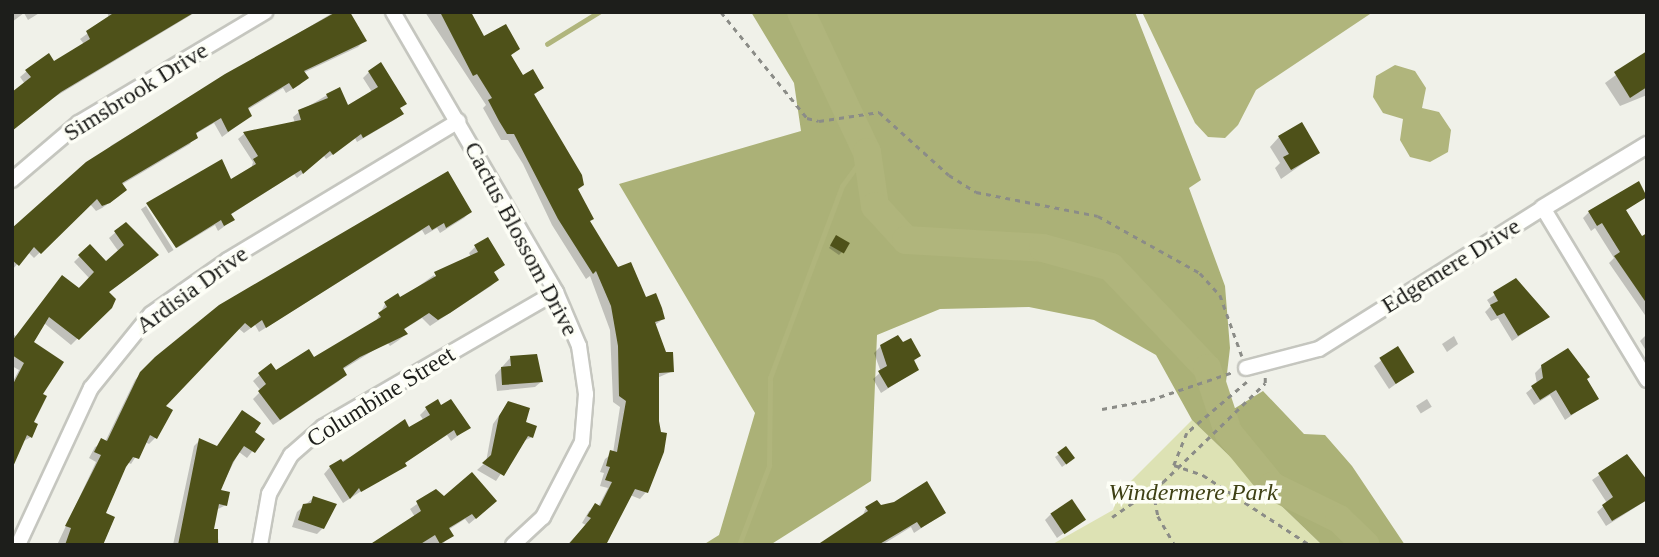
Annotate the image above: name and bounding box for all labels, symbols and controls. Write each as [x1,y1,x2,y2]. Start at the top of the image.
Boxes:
street label: Simsbrook Drive [59,36,213,148]
street label: Cactus Blossom Drive [458,137,584,341]
street label: Edgemere Drive [1376,212,1526,320]
street label: Ardisia Drive [130,240,254,340]
street label: Columbine Street [302,340,460,454]
park label: Windermere Park [1108,479,1278,507]

